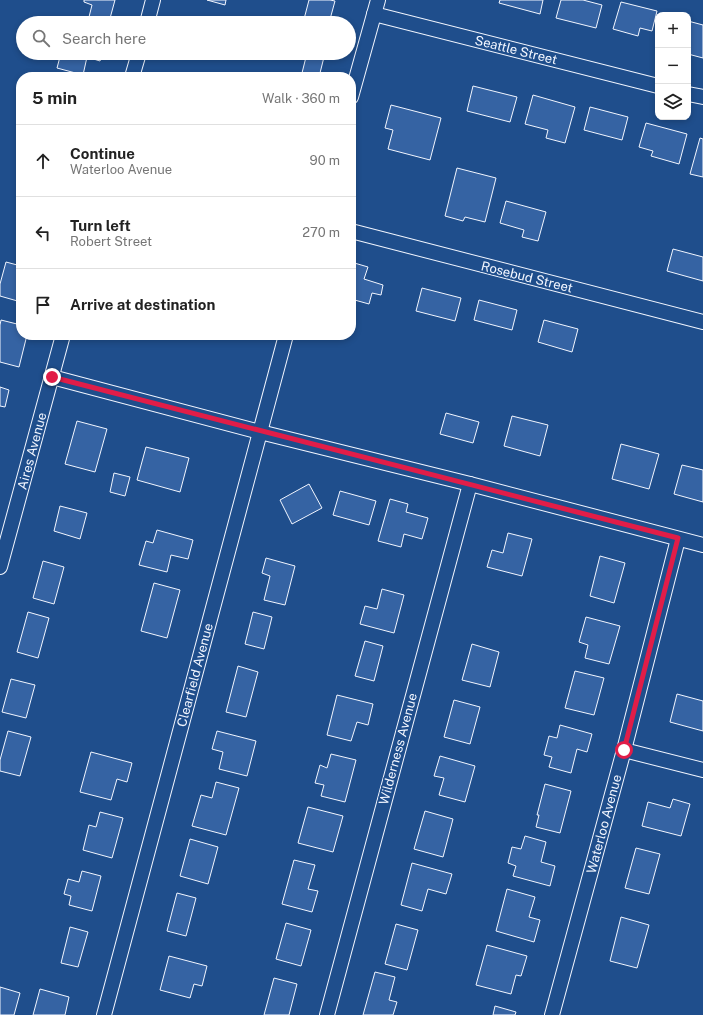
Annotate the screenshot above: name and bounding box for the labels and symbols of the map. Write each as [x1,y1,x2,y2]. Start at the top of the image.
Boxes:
street label: Seattle Street [473,33,559,67]
street label: Rosebud Street [480,258,574,296]
route end [43,368,61,386]
street label: Aires Avenue [15,411,49,491]
street label: Clearfield Avenue [174,621,216,729]
street label: Wilderness Avenue [376,691,420,807]
route start [615,741,633,759]
street label: Waterloo Avenue [584,773,624,875]

